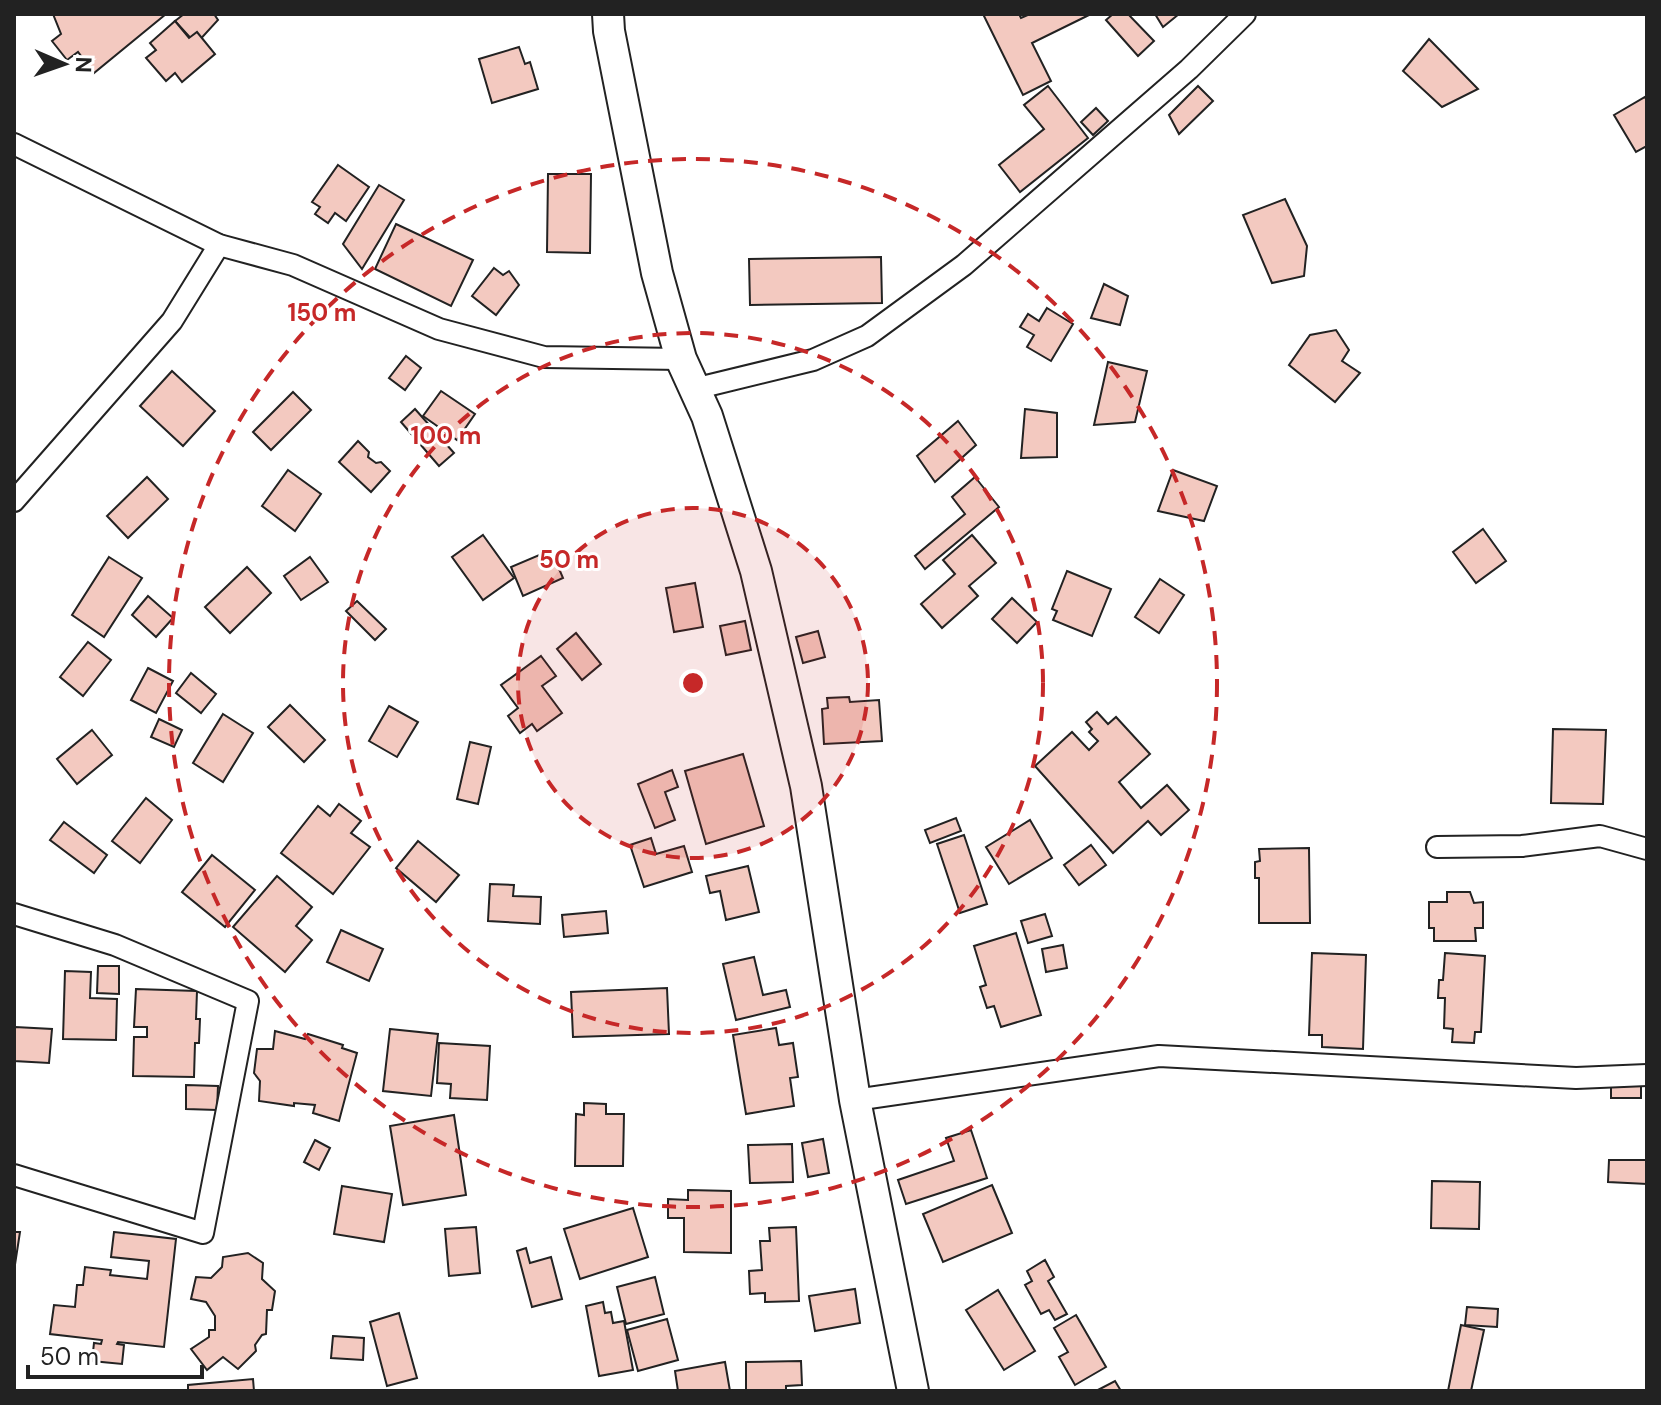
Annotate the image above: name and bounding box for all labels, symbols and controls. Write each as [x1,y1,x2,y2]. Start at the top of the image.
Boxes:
north arrow [24,24,104,104]
text: N [69,56,98,73]
text: 150 m [288,297,356,328]
text: 100 m [411,420,481,451]
text: 50 m [539,544,599,575]
centre of rings [679,669,707,697]
scale bar [28,1329,202,1379]
text: 50 m [40,1341,99,1372]

